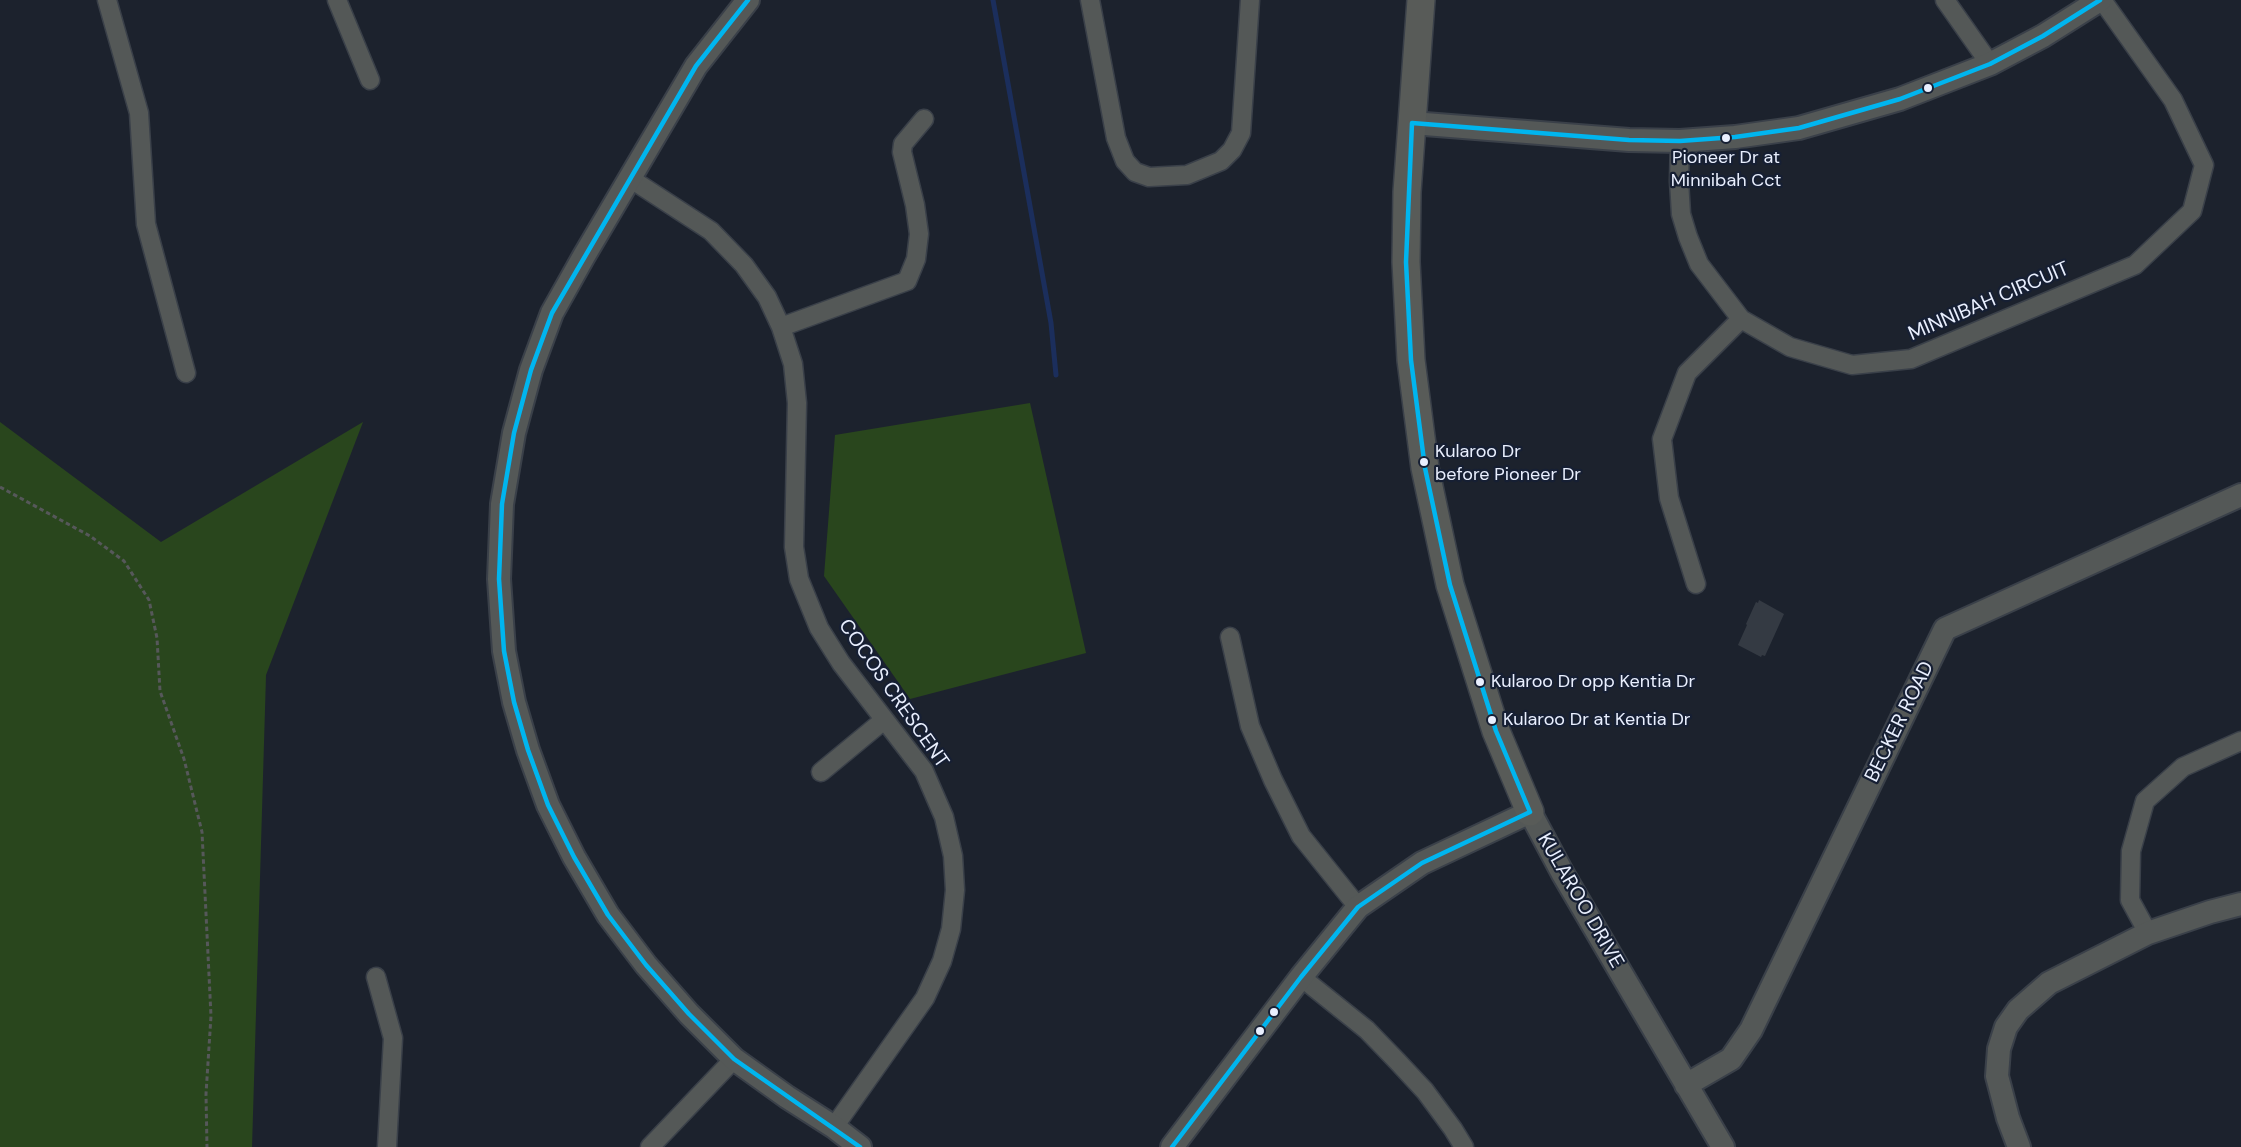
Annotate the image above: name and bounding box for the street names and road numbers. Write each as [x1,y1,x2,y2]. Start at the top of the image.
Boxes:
street label: MINNIBAH CIRCUIT [1905,257,2073,347]
street label: COCOS CRESCENT [833,615,953,773]
street label: BECKER ROAD [1860,658,1940,786]
street label: KULAROO DRIVE [1532,829,1628,973]

